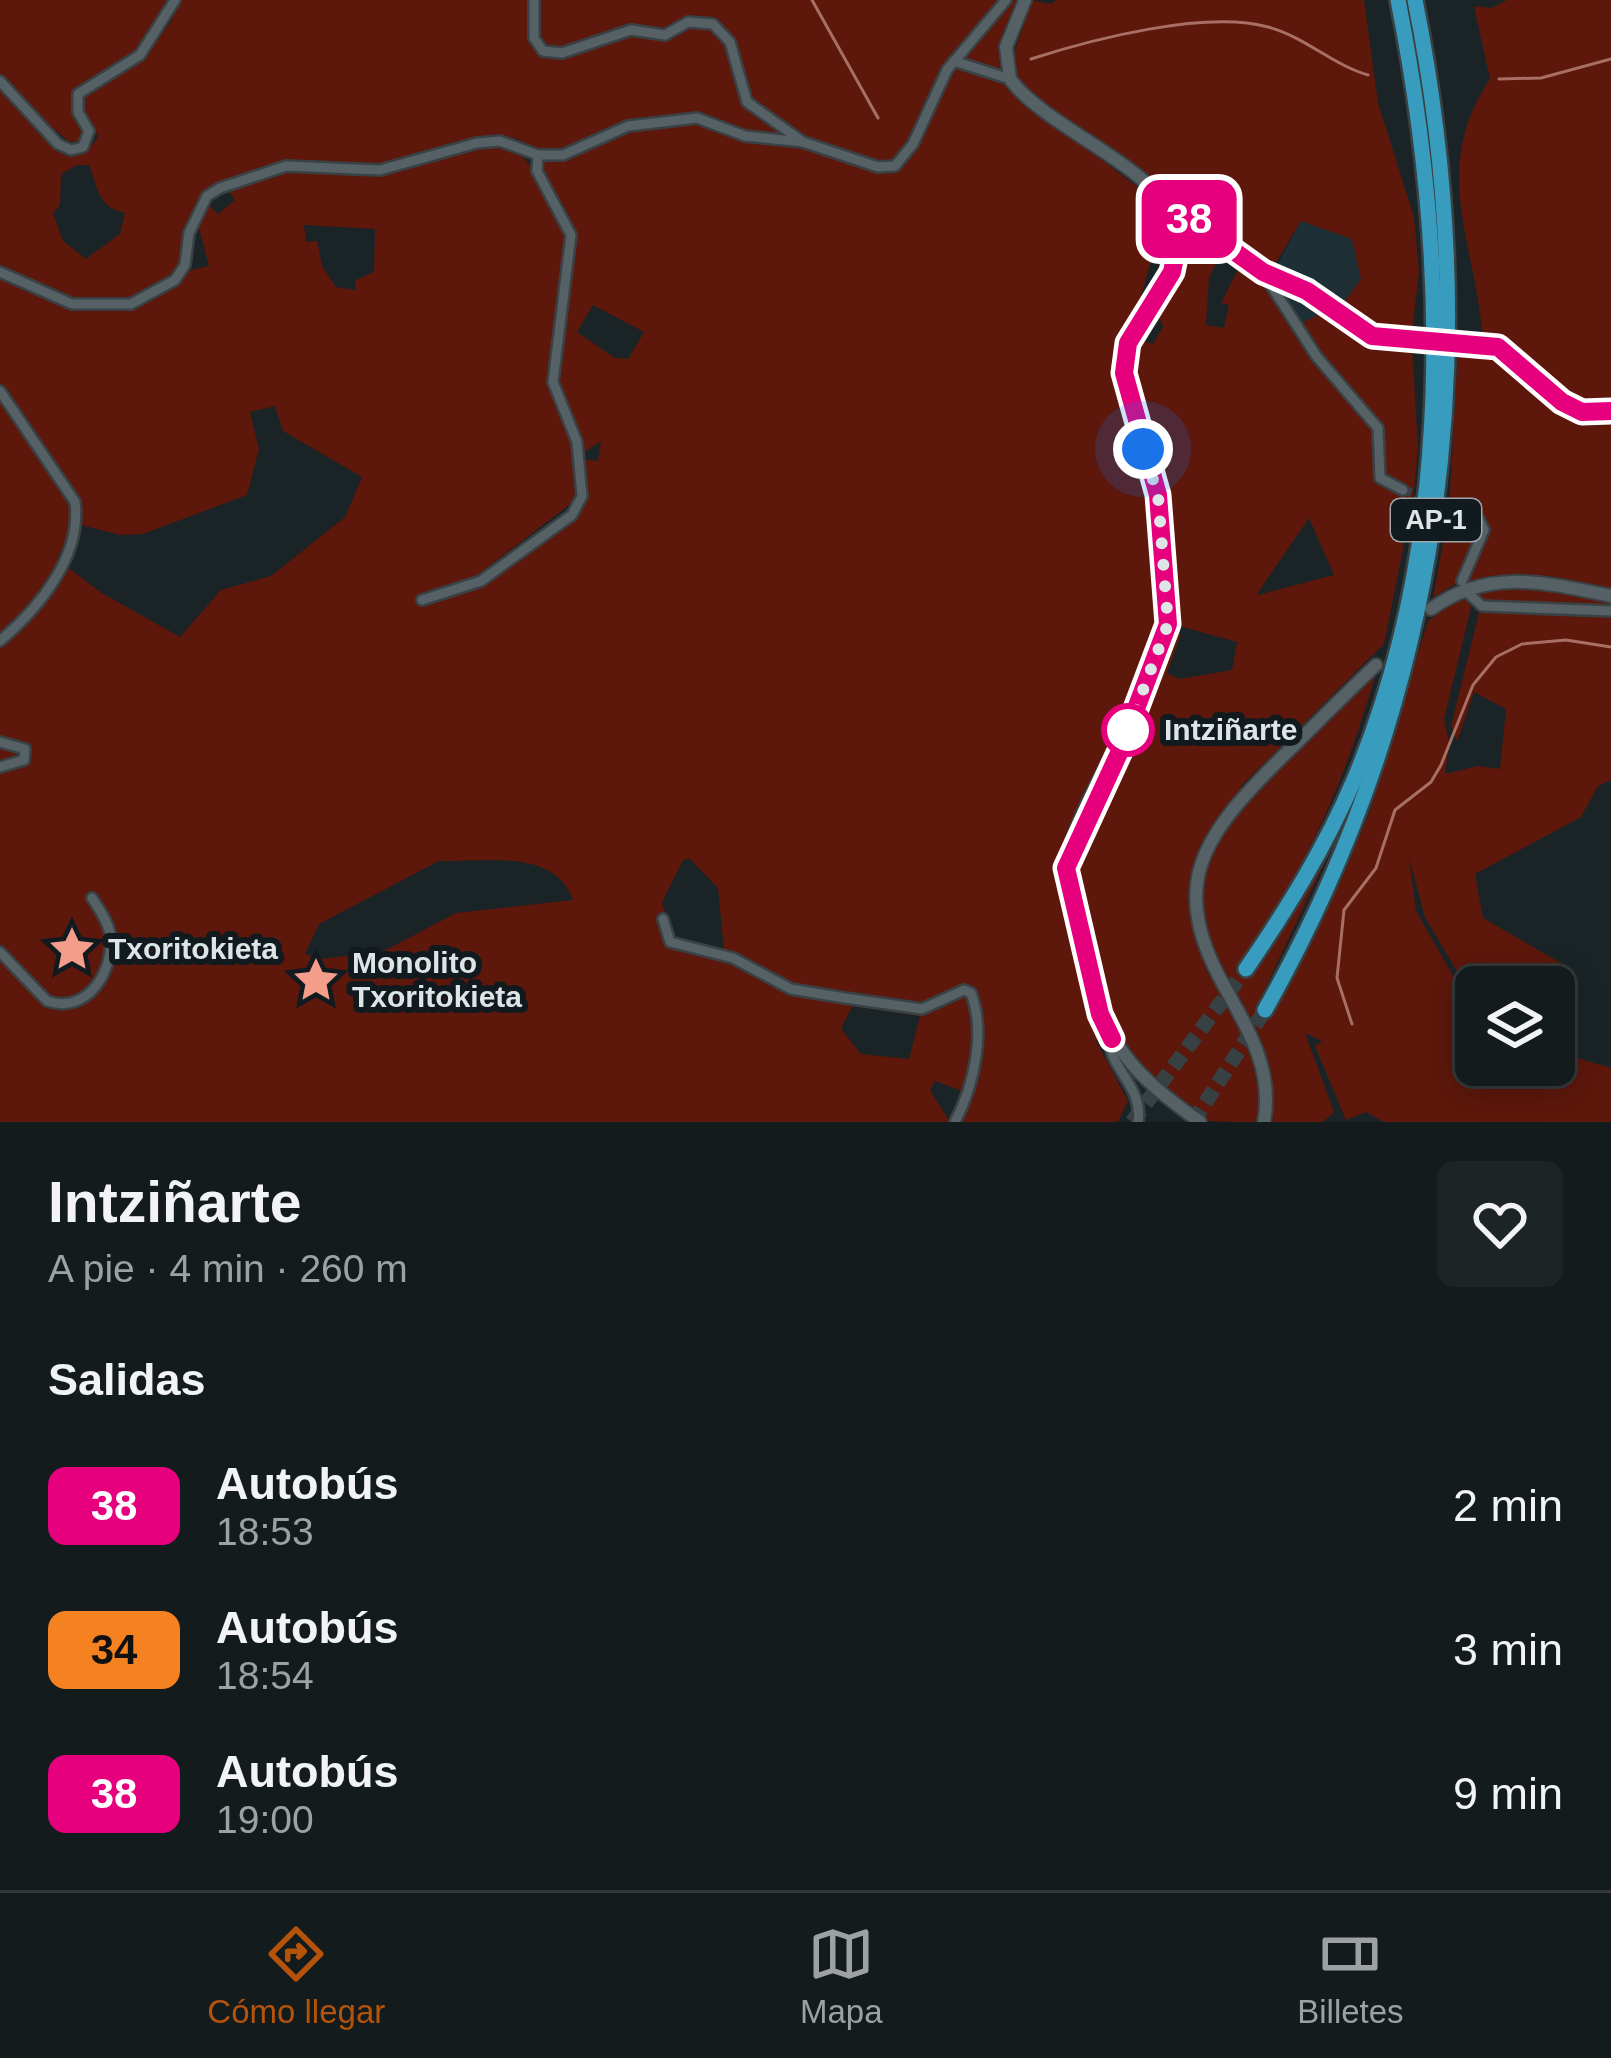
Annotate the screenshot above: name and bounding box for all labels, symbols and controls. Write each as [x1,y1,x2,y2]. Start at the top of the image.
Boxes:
line badge: 38 [1135,180,1243,258]
text: 38 [1166,195,1212,242]
your location [1113,419,1173,479]
road number: AP-1 [1391,499,1481,541]
marker: Intziñarte [1103,705,1153,755]
place label: Intziñarte [1164,713,1297,746]
place icon: Txoritokieta [47,924,97,974]
place label: Txoritokieta [108,932,278,965]
place label: Monolito Txoritokieta [352,946,522,1013]
place icon: Monolito Txoritokieta [291,955,341,1005]
map controls [1455,966,1575,1086]
button: layers [1455,966,1575,1086]
button: heart [1437,1161,1563,1287]
text: Intziñarte [48,1170,301,1234]
text: A pie · 4 min · 260 m [48,1247,408,1290]
text: Salidas [48,1354,206,1405]
text: Autobús [216,1458,398,1509]
text: 2 min [1453,1480,1563,1531]
text: 38 [91,1482,137,1529]
text: 18:53 [216,1510,314,1553]
text: Autobús [216,1602,398,1653]
text: 3 min [1453,1624,1563,1675]
text: 34 [91,1626,137,1673]
text: 18:54 [216,1654,314,1697]
text: Autobús [216,1746,398,1797]
text: 9 min [1453,1768,1563,1819]
text: 38 [91,1770,137,1817]
text: 19:00 [216,1798,314,1841]
tab: Cómo llegar [207,1921,385,2031]
tab: Mapa [800,1921,883,2031]
tab: Billetes [1297,1921,1404,2031]

